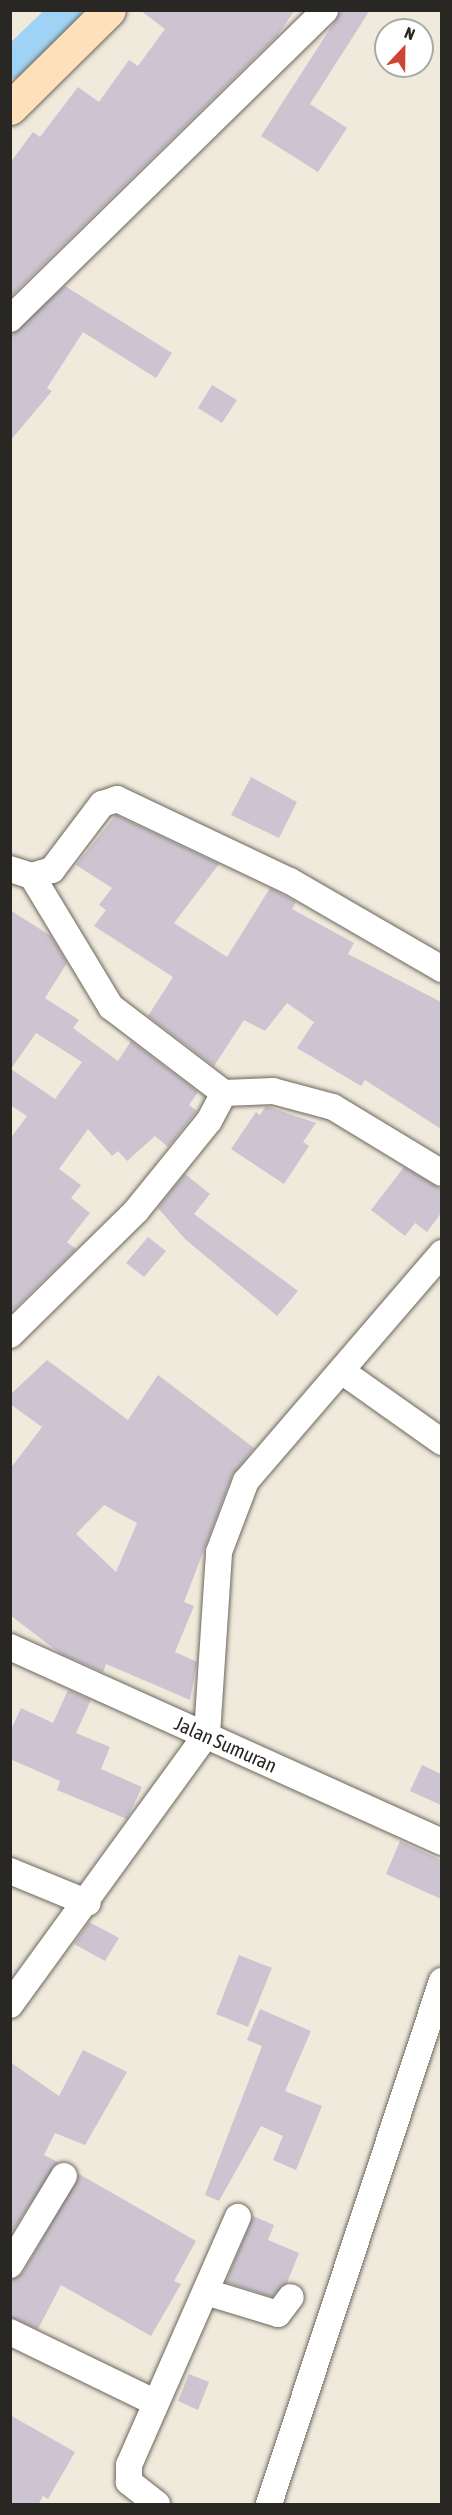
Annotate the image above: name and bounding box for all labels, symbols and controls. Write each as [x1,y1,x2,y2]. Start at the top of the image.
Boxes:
north arrow [374,18,434,78]
text: N [402,23,418,43]
street label: Jalan Sumuran [171,1711,281,1777]

